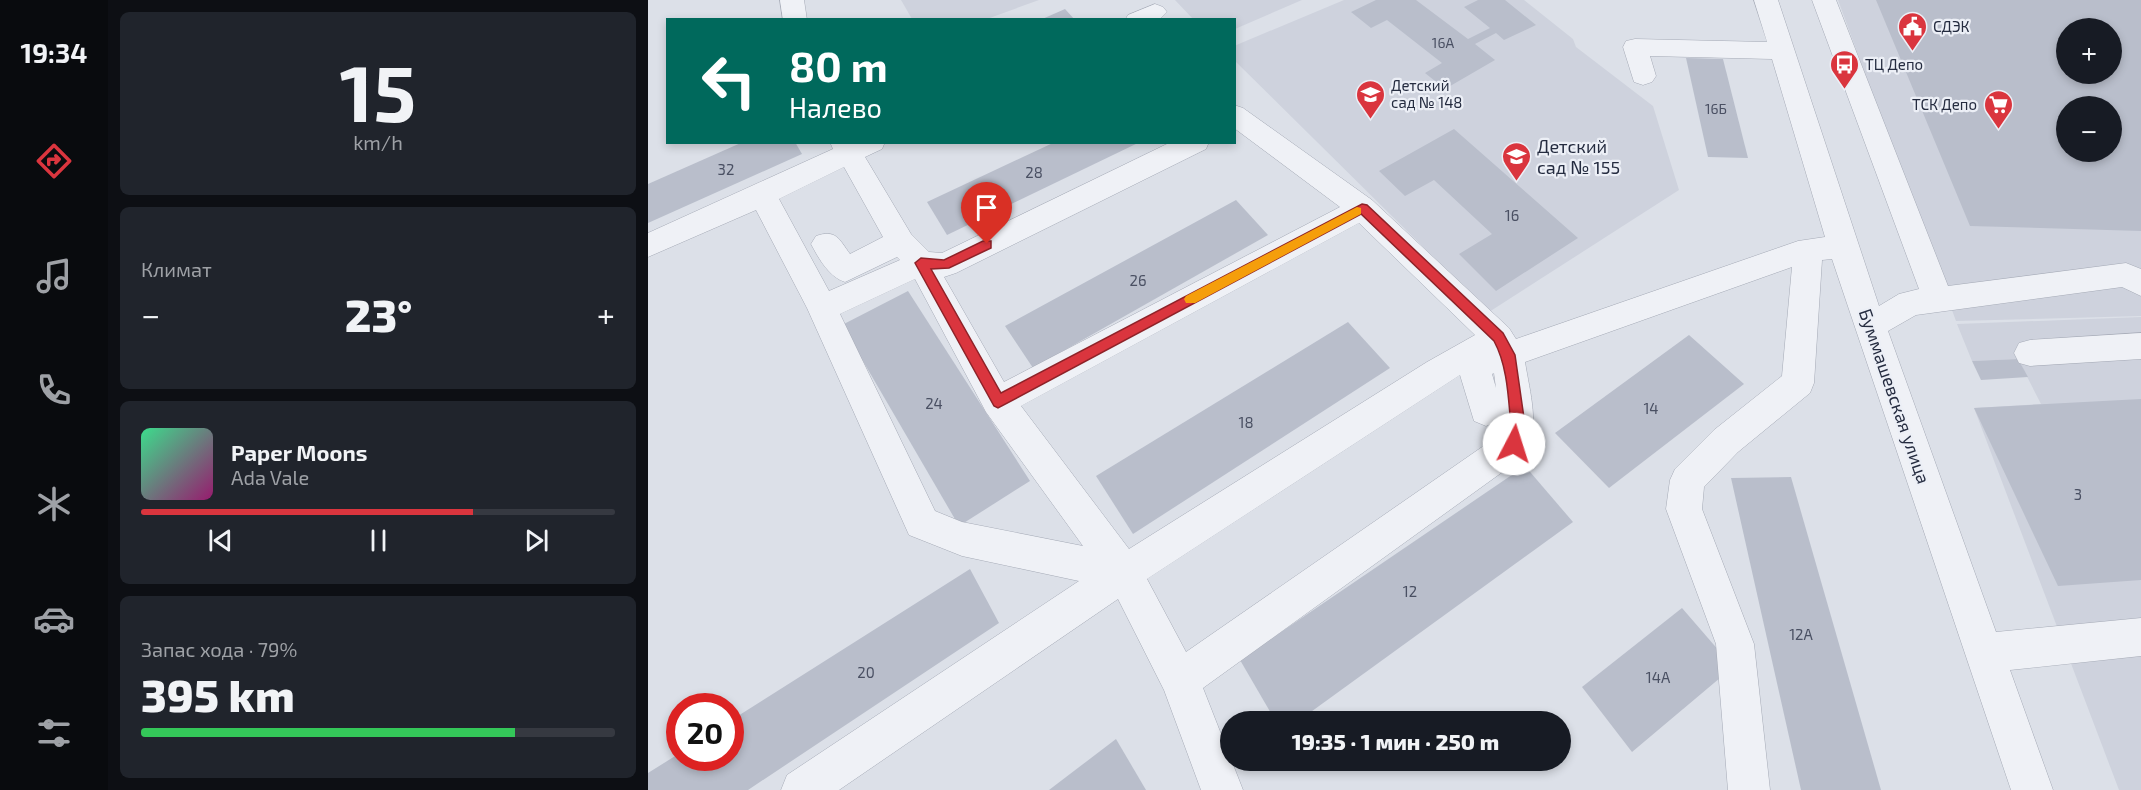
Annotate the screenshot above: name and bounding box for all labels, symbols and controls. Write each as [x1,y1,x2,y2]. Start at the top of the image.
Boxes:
public building icon: СДЭК [1896,10,1928,52]
place label: СДЭК [1933,17,1970,35]
map controls [2056,18,2122,162]
button: + [2056,18,2122,84]
house number: 16А [1432,34,1454,51]
text: 19:34 [20,36,88,68]
text: 80 m [789,40,888,90]
icon: left [690,42,768,120]
text: 15 [340,44,416,138]
bus stop icon: ТЦ Депо [1828,48,1860,90]
place label: ТЦ Депо [1865,55,1923,73]
place label: Детский сад № 148 [1391,76,1462,111]
school or university icon: Детский сад № 148 [1354,78,1386,120]
supermarket icon: ТСК Депо [1982,88,2014,130]
text: Налево [789,91,882,123]
place label: ТСК Депо [1912,95,1977,113]
button: − [2056,96,2122,162]
house number: 16Б [1705,100,1727,117]
text: km/h [353,130,403,154]
place label: Детский сад № 155 [1537,135,1620,178]
icon: directions [33,140,75,182]
school or university icon: Детский сад № 155 [1500,140,1532,182]
house number: 32 [718,160,734,178]
house number: 28 [1025,163,1043,181]
pin [961,182,1012,244]
icon: arrive [970,191,1003,224]
house number: 16 [1505,206,1519,224]
icon: music [33,255,75,297]
text: Климат [141,257,212,281]
house number: 26 [1129,271,1147,289]
text: 23° [345,287,412,341]
text: − [141,294,160,334]
text: + [597,294,615,334]
street label: Буммашевская улица [1855,306,1935,486]
icon: phone [33,369,75,411]
house number: 24 [925,394,943,412]
house number: 14 [1643,399,1659,417]
position arrow [1482,412,1546,476]
house number: 18 [1238,413,1254,431]
text: Paper Moons [231,439,367,465]
text: Ada Vale [231,465,309,489]
icon: climate [33,483,75,525]
house number: 3 [2074,485,2082,503]
icon: previous [204,524,237,557]
icon: pause [362,524,395,557]
icon: next [520,524,553,557]
house number: 12 [1403,582,1417,600]
icon: car [33,598,75,640]
house number: 12А [1789,625,1814,643]
text: Запас хода · 79% [141,637,297,661]
house number: 20 [857,663,875,681]
text: 395 km [141,667,295,721]
house number: 14А [1646,668,1671,686]
speed limit sign: 20 [666,693,744,771]
icon: filters [33,712,75,754]
text: 19:35 · 1 мин · 250 m [1292,728,1499,754]

